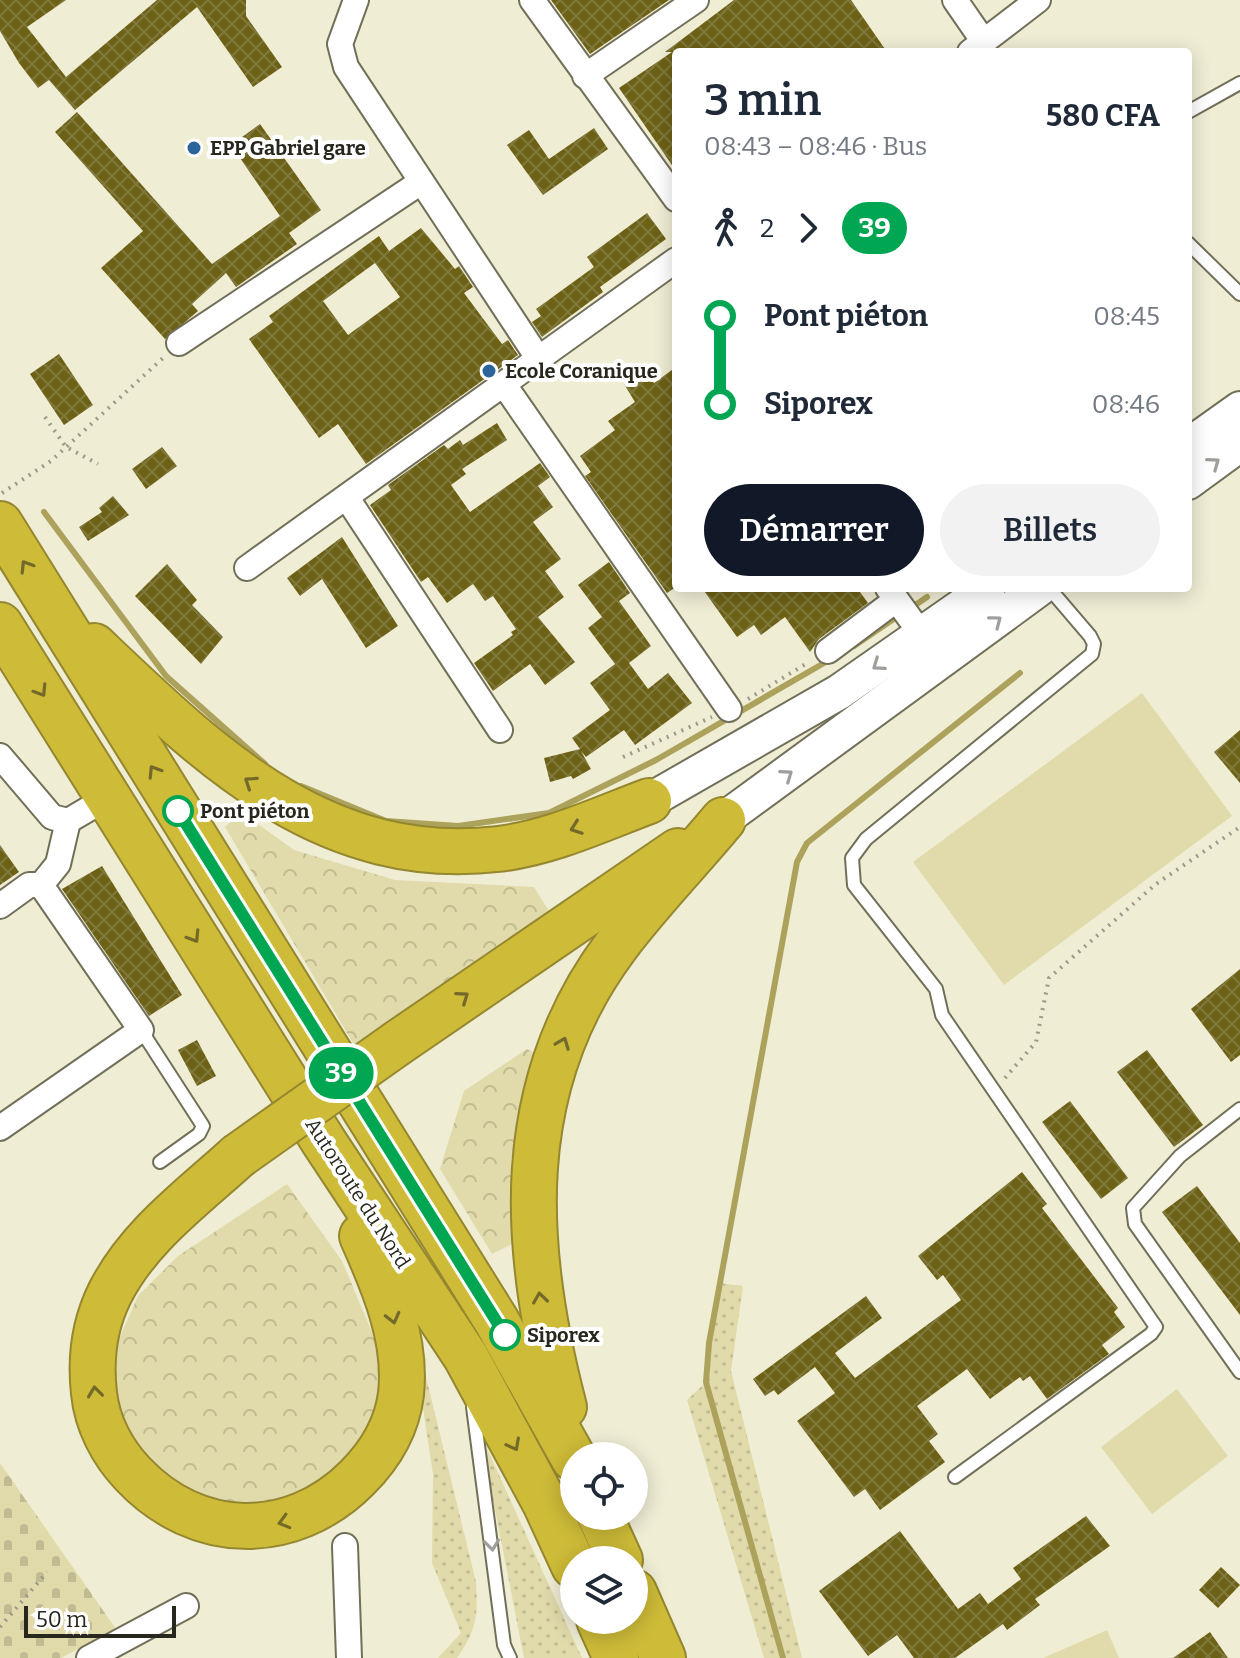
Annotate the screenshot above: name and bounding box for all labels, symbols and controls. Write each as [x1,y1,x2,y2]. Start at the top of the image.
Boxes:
text: 3 min [704,74,821,127]
text: 580 CFA [1046,98,1160,134]
text: 08:43 – 08:46 · Bus [704,131,927,162]
place label: EPP Gabriel gare [210,136,366,160]
marker: EPP Gabriel gare [185,139,203,157]
icon: walk [704,206,748,250]
icon: forward [786,206,830,250]
text: 39 [858,211,891,244]
text: 2 [760,213,774,244]
text: Pont piéton [764,298,928,334]
text: 08:45 [1093,301,1160,332]
place label: Ecole Coranique [505,359,658,383]
marker: Ecole Coranique [480,362,498,380]
text: Siporex [764,386,873,422]
text: 08:46 [1092,389,1160,420]
one-way arrow [1205,458,1220,472]
button: Démarrer [704,484,924,576]
button: Billets [940,484,1160,576]
one-way arrow [21,560,36,574]
one-way arrow [987,616,1002,631]
one-way arrow [873,655,887,670]
one-way arrow [31,683,46,697]
one-way arrow [148,765,163,780]
one-way arrow [778,770,792,785]
one-way arrow [244,776,259,791]
marker: Pont piéton [163,796,193,826]
place label: Pont piéton [200,799,310,823]
one-way arrow [570,818,584,835]
one-way arrow [185,929,200,943]
one-way arrow [454,992,468,1007]
one-way arrow [553,1037,570,1051]
line badge: 39 [305,1047,377,1099]
text: 39 [325,1056,357,1089]
street label: Autoroute du Nord [301,1113,416,1273]
one-way arrow [532,1291,549,1304]
one-way arrow [384,1311,401,1325]
marker: Siporex [490,1320,520,1350]
place label: Siporex [527,1323,600,1347]
one-way arrow [86,1385,103,1398]
one-way arrow [504,1437,519,1451]
map controls [560,1442,648,1634]
button: locate [560,1442,648,1530]
one-way arrow [277,1513,291,1529]
one-way arrow [483,1538,500,1552]
button: layers [560,1546,648,1634]
scale bar [24,1602,176,1638]
text: 50 m [36,1606,87,1633]

